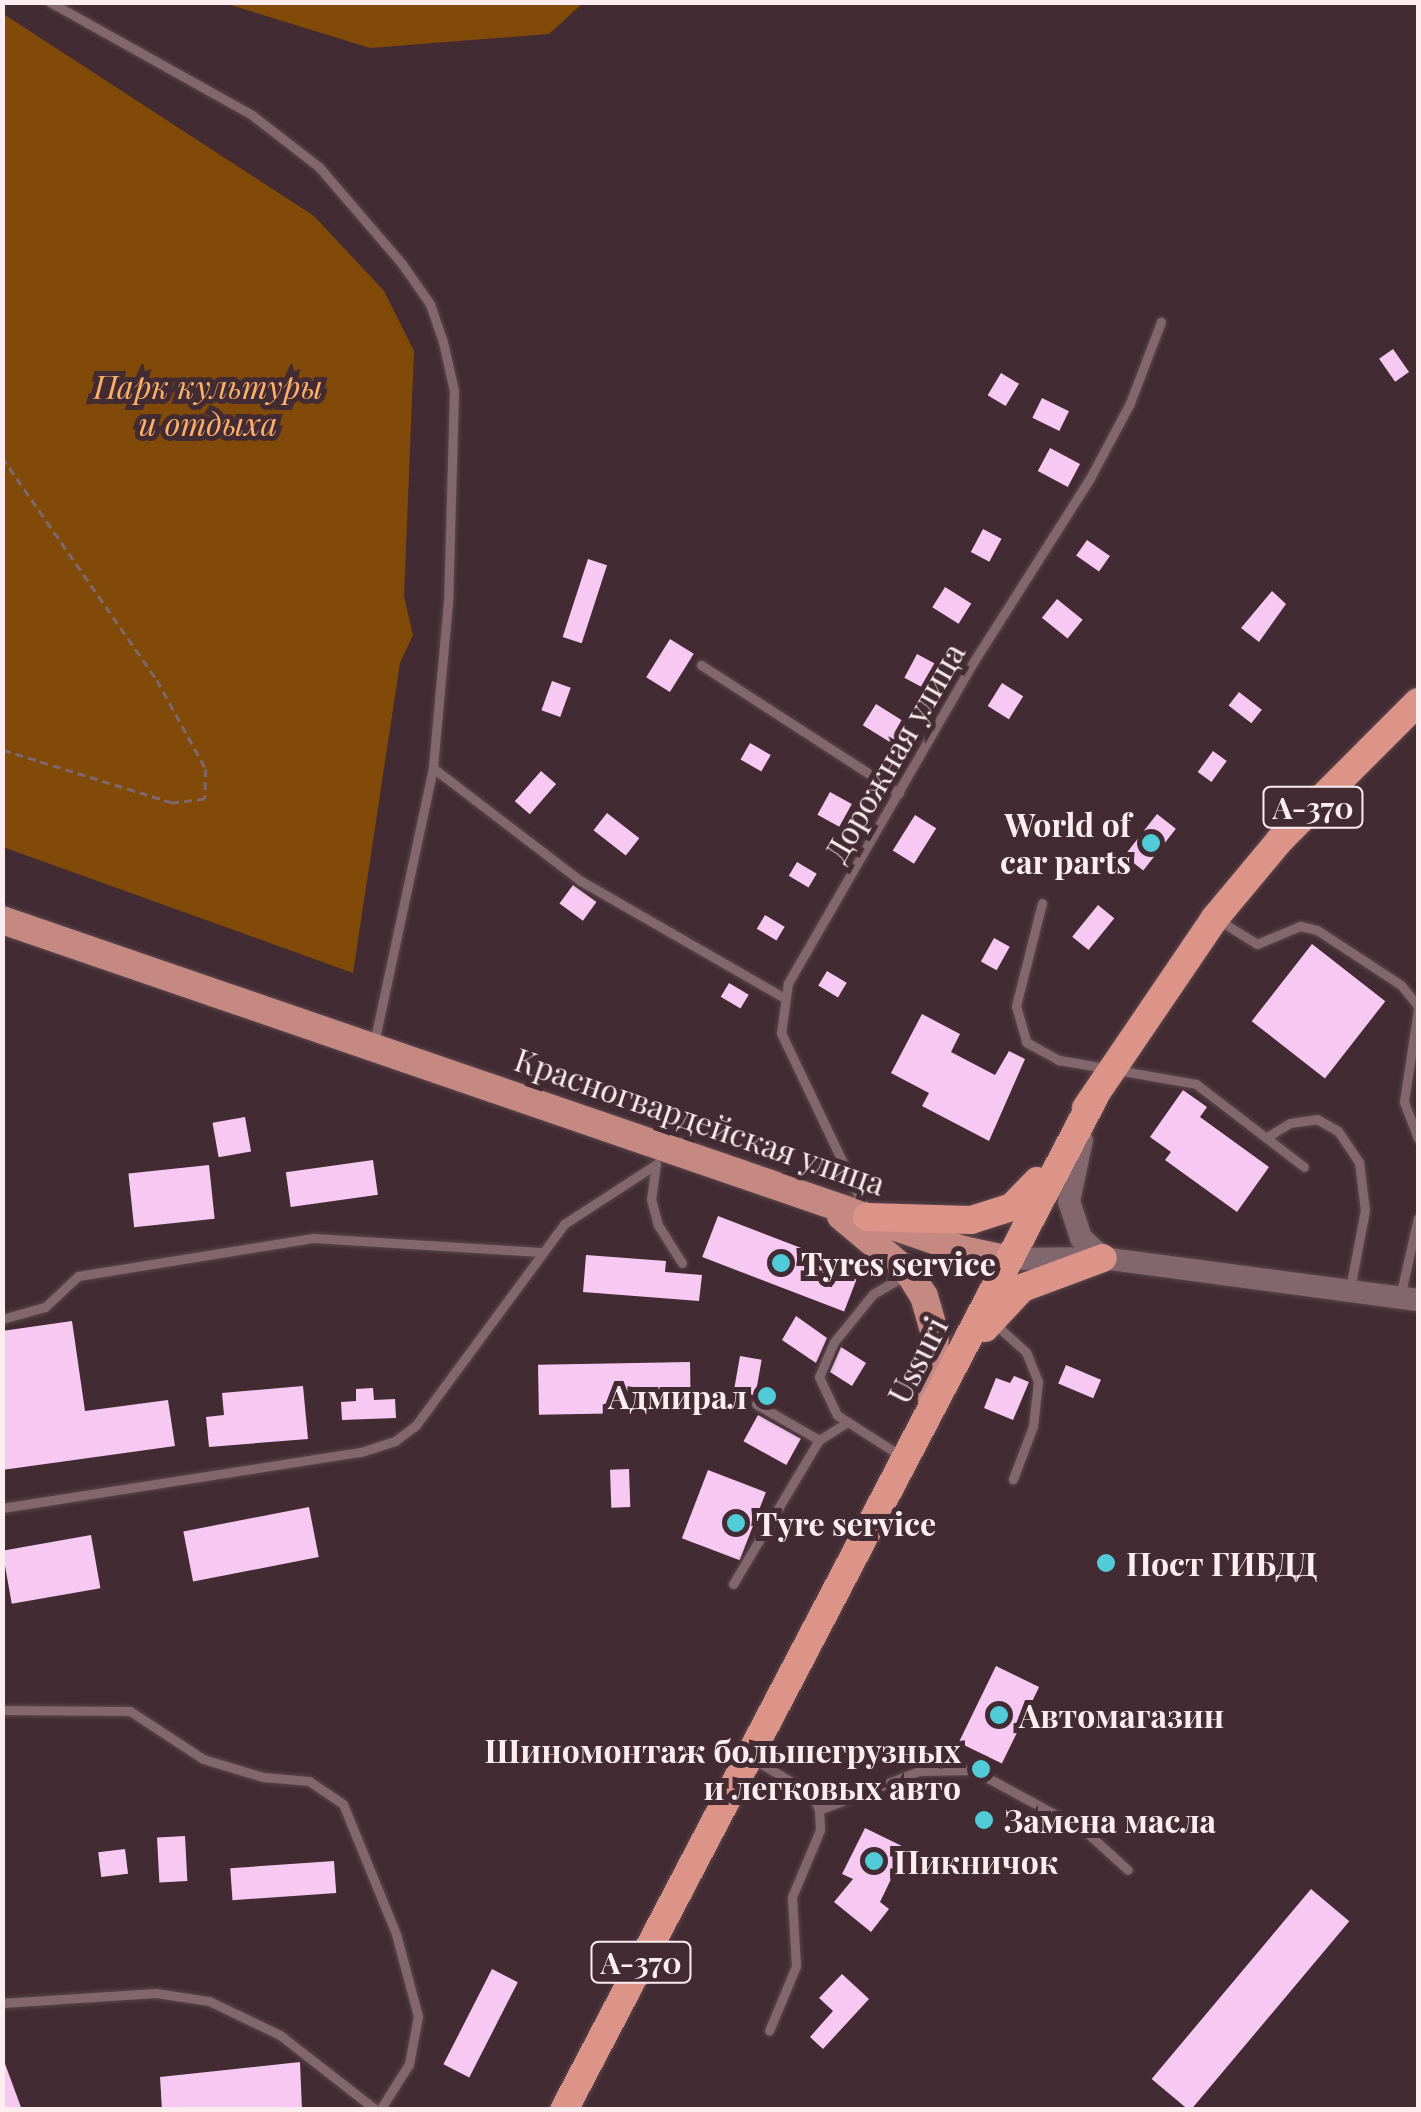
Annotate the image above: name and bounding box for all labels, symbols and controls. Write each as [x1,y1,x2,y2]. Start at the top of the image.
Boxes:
park label: Парк культуры и отдыха [93,368,323,443]
street label: Дорожная улица [816,636,972,868]
road number: А-370 [1260,782,1366,832]
place label: World of car parts [999,806,1131,881]
marker: World of car parts [1140,832,1162,854]
street label: Красногвардейская улица [510,1039,890,1203]
place label: Tyres service [801,1244,996,1282]
marker: Tyres service [770,1252,792,1274]
street label: Ussuri [879,1310,955,1410]
place label: Адмирал [608,1377,747,1415]
marker: Адмирал [756,1385,778,1407]
place label: Tyre service [756,1504,936,1542]
marker: Tyre service [725,1512,747,1534]
place label: Пост ГИБДД [1126,1544,1317,1582]
marker: Пост ГИБДД [1095,1552,1117,1574]
place label: Автомагазин [1019,1696,1224,1734]
marker: Автомагазин [988,1704,1010,1726]
place label: Шиномонтаж большегрузных и легковых авто [484,1732,961,1807]
marker: Шиномонтаж большегрузных и легковых авто [970,1758,992,1780]
place label: Замена масла [1004,1801,1216,1839]
marker: Замена масла [973,1809,995,1831]
place label: Пикничок [894,1842,1058,1880]
marker: Пикничок [863,1850,885,1872]
road number: А-370 [588,1937,694,1987]

